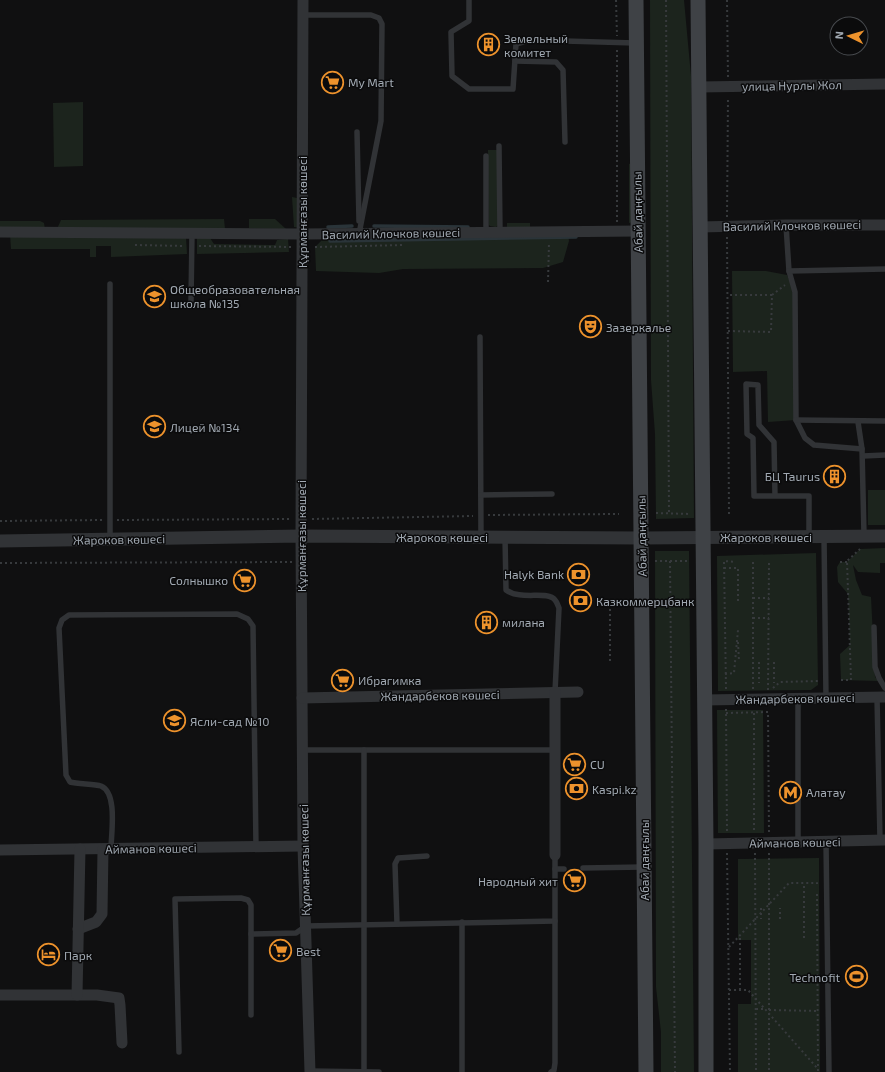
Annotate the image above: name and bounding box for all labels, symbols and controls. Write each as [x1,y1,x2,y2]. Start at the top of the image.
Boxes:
north arrow [829,16,869,56]
place label: Земельный комитет [504,31,568,59]
text: N [832,31,845,40]
building icon: Земельный комитет [475,32,501,58]
supermarket icon: My Mart [320,69,346,95]
place label: My Mart [348,75,394,89]
street label: улица Нурлы Жол [742,77,842,94]
street label: Құрманғазы көшесі [295,156,309,268]
street label: Абай даңғылы [629,171,645,253]
street label: Василий Клочков көшесі [723,217,861,233]
street label: Василий Клочков көшесі [322,225,460,241]
place label: Общеобразовательная школа №135 [170,282,300,310]
school or university icon: Общеобразовательная школа №135 [142,283,168,309]
theatre icon: Зазеркалье [578,314,604,340]
place label: Зазеркалье [606,320,671,334]
school or university icon: Лицей №134 [142,414,168,440]
place label: Лицей №134 [170,420,240,434]
building icon: БЦ Taurus [822,463,848,489]
place label: БЦ Taurus [765,469,820,483]
street label: Құрманғазы көшесі [294,480,308,592]
street label: Абай даңғылы [633,495,649,577]
street label: Жароков көшесі [396,530,488,544]
street label: Жароков көшесі [720,530,812,544]
street label: Жароков көшесі [73,531,165,547]
bank icon: Halyk Bank [566,561,592,587]
supermarket icon: Солнышко [231,567,257,593]
place label: Halyk Bank [504,567,564,581]
place label: Солнышко [169,573,228,587]
bank icon: Казкоммерцбанк [568,588,594,614]
place label: Казкоммерцбанк [596,594,695,608]
building icon: милана [474,609,500,635]
place label: милана [502,615,545,629]
supermarket icon: Ибрагимка [330,667,356,693]
place label: Ибрагимка [358,673,421,687]
street label: Жандарбеков көшесі [380,687,500,703]
street label: Жандарбеков көшесі [735,690,855,706]
school or university icon: Ясли-сад №10 [161,708,187,734]
place label: Ясли-сад №10 [190,714,270,728]
supermarket icon: CU [562,751,588,777]
place label: CU [590,757,605,771]
bank icon: Kaspi.kz [564,776,590,802]
metro station icon: Алатау [778,779,804,805]
place label: Kaspi.kz [592,782,637,796]
place label: Алатау [806,785,846,800]
street label: Құрманғазы көшесі [296,804,312,916]
street label: Абай даңғылы [637,819,651,901]
street label: Айманов көшесі [749,834,841,850]
street label: Айманов көшесі [105,840,197,856]
supermarket icon: Народный хит [561,868,587,894]
place label: Народный хит [478,874,558,888]
supermarket icon: Best [268,938,294,964]
hotel icon: Парк [35,942,61,968]
place label: Best [296,944,321,958]
place label: Парк [64,948,93,962]
sports icon: Technofit [843,964,869,990]
place label: Technofit [789,970,840,984]

